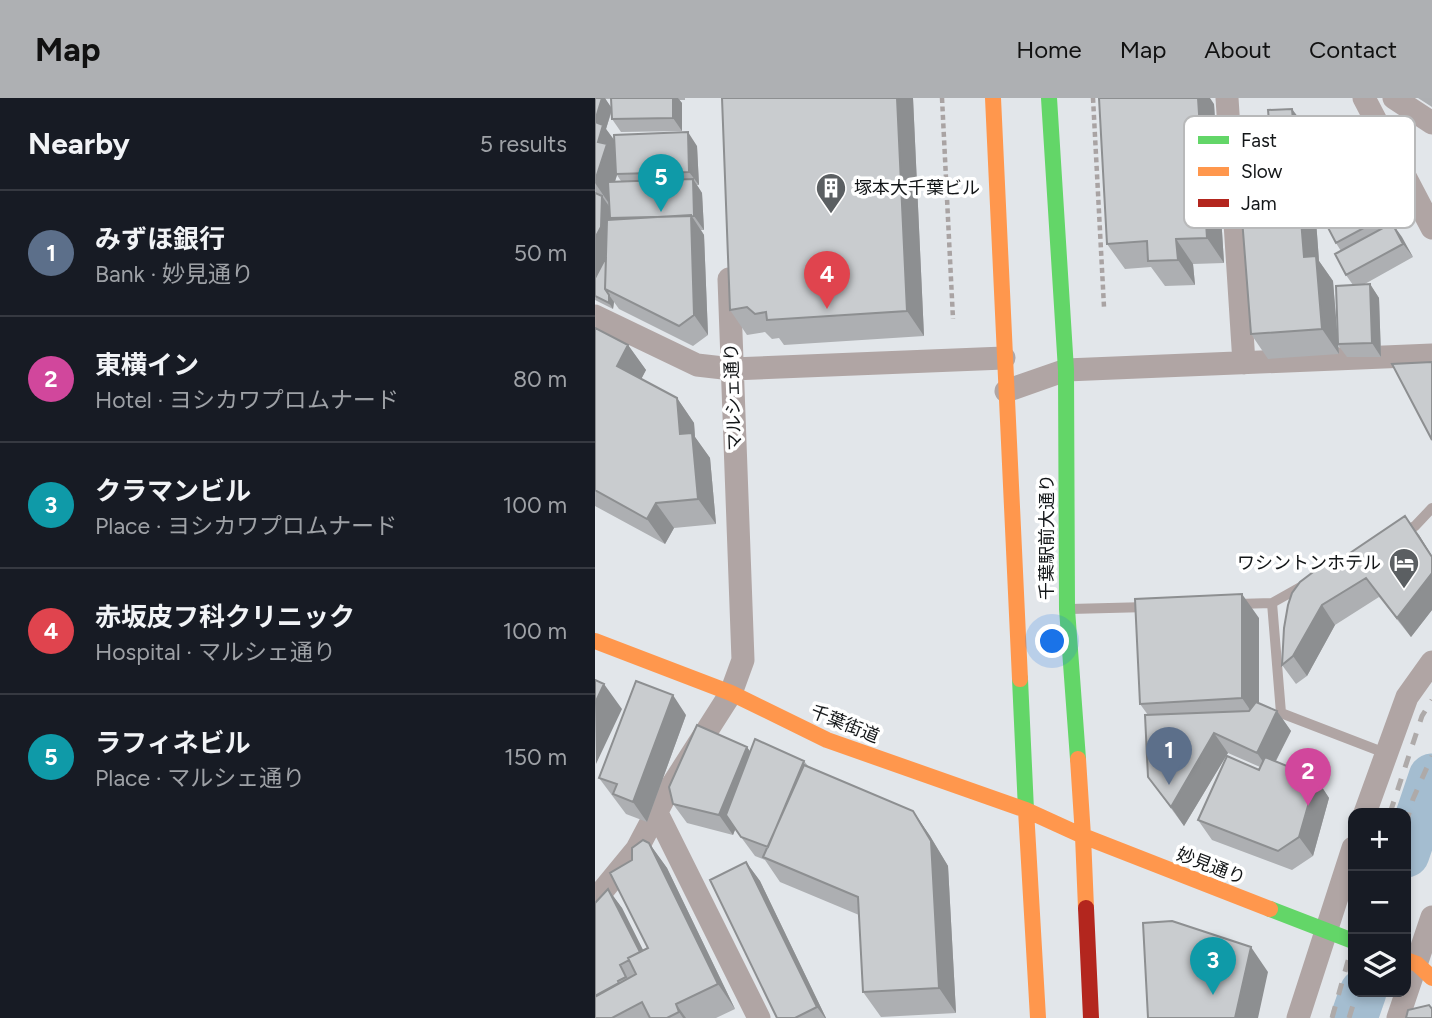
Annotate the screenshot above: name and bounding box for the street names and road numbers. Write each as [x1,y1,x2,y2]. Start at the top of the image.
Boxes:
street label: マルシェ通り [720,343,746,451]
street label: 千葉駅前大通り [1036,474,1058,600]
street label: 千葉街道 [808,700,882,748]
street label: 妙見通り [1173,843,1249,889]

